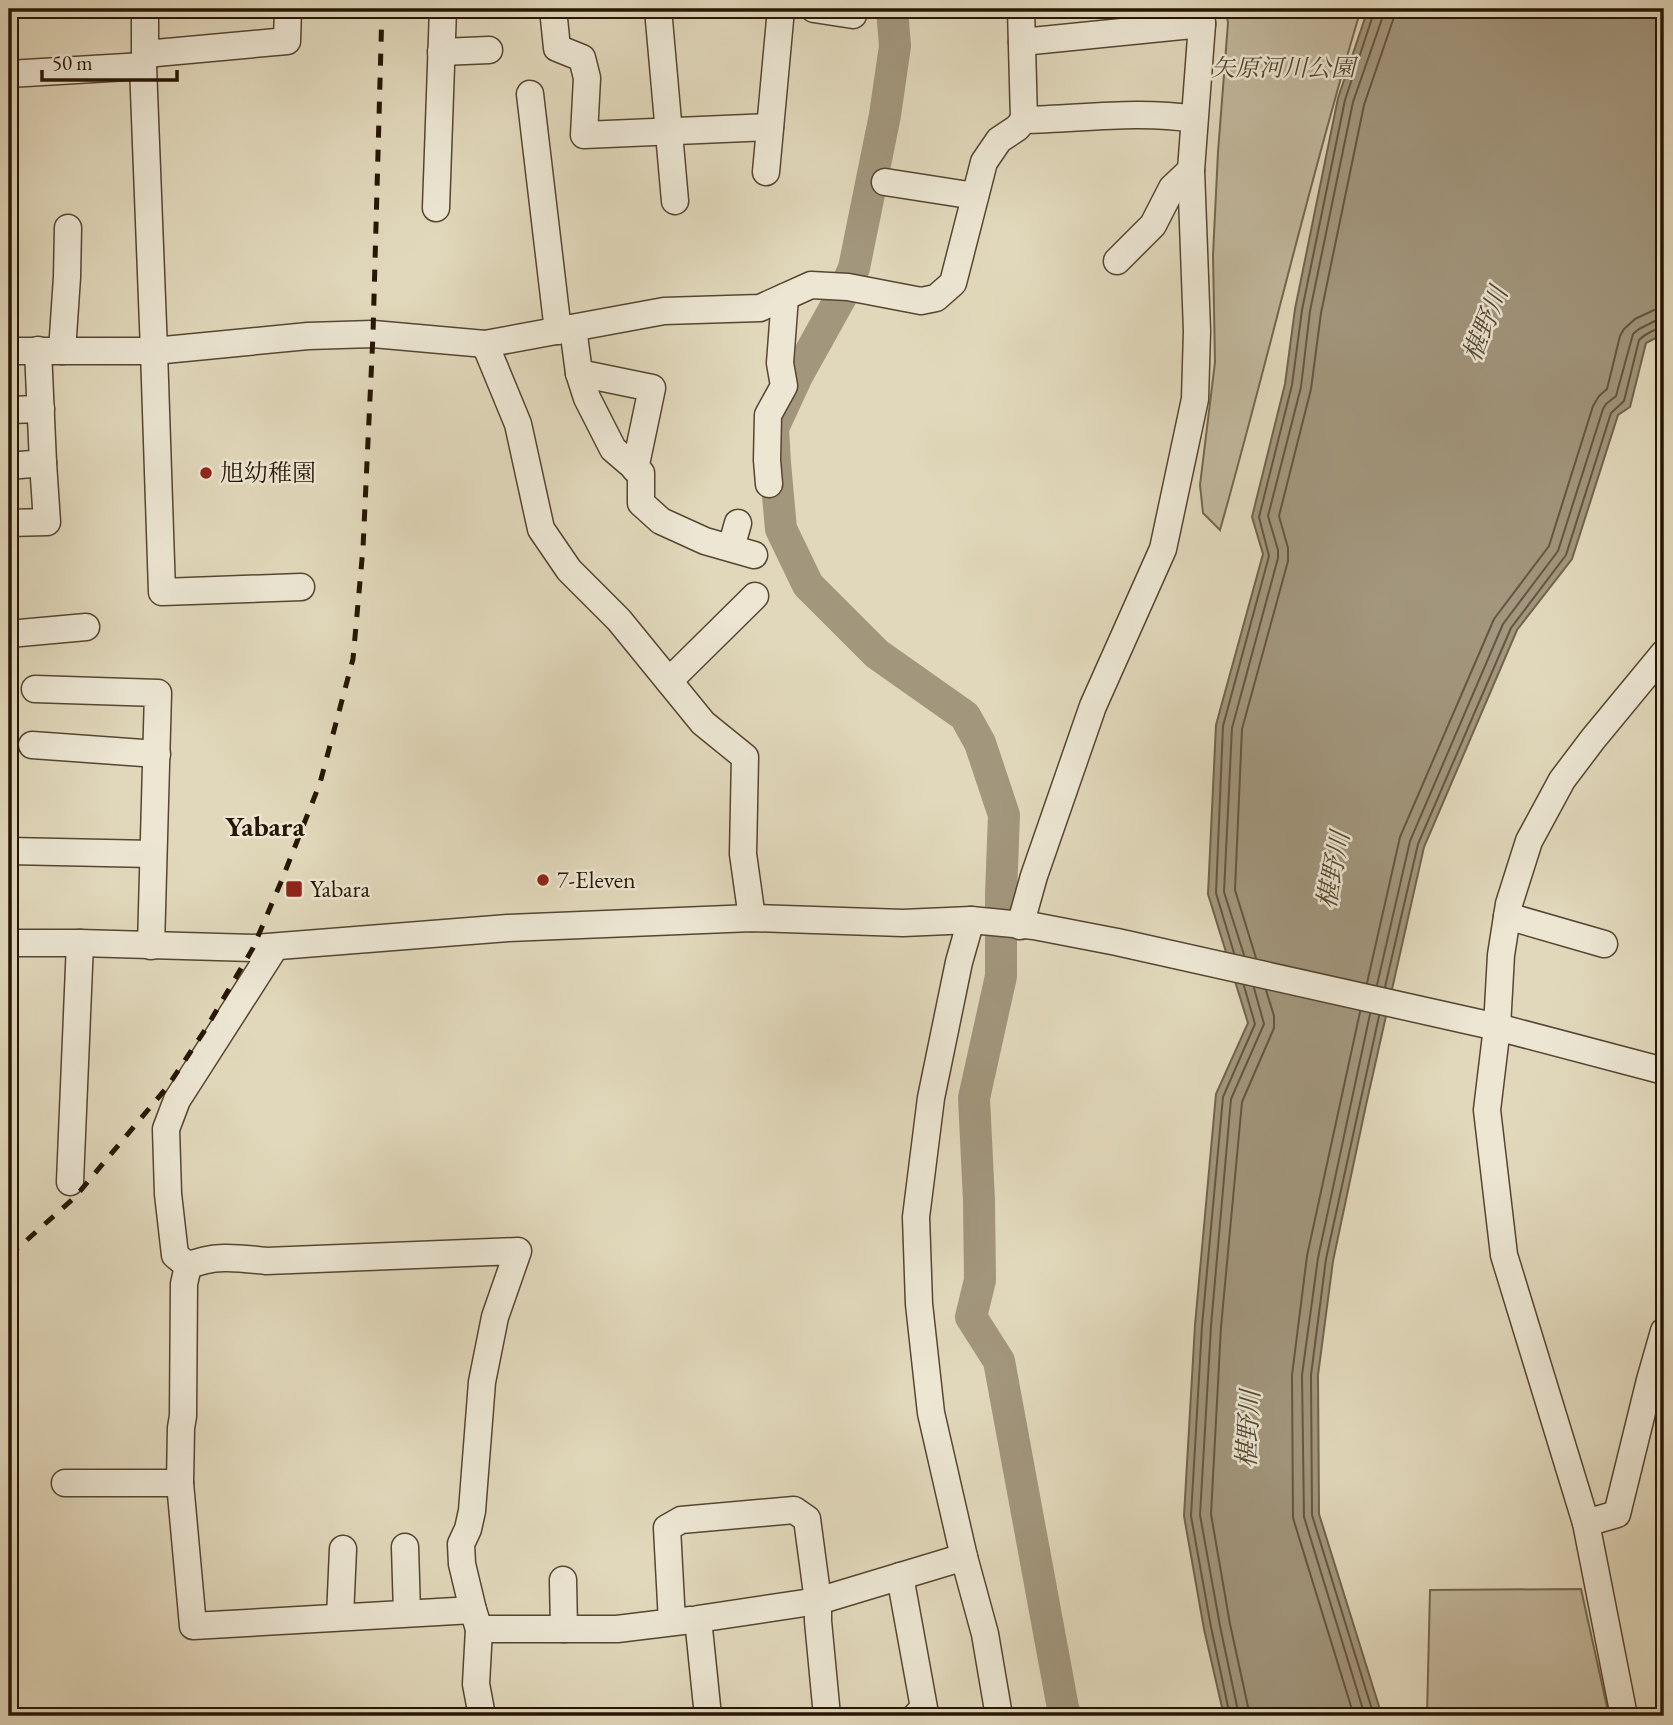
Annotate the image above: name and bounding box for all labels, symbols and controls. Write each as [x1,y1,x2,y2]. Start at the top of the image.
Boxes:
scale bar [42,38,177,82]
text: 50 m [52,49,93,76]
park label: 矢原河川公園 [1211,52,1359,83]
water label: 椹野川 [1455,279,1516,367]
place label: 旭幼稚園 [220,457,316,488]
marker: 旭幼稚園 [198,465,214,481]
district label: Yabara [225,808,305,844]
water label: 椹野川 [1309,826,1358,912]
place label: 7-Eleven [557,864,636,895]
marker: 7-Eleven [535,872,551,888]
place label: Yabara [310,873,371,904]
marker: Yabara [284,879,304,899]
water label: 椹野川 [1229,1386,1267,1469]

